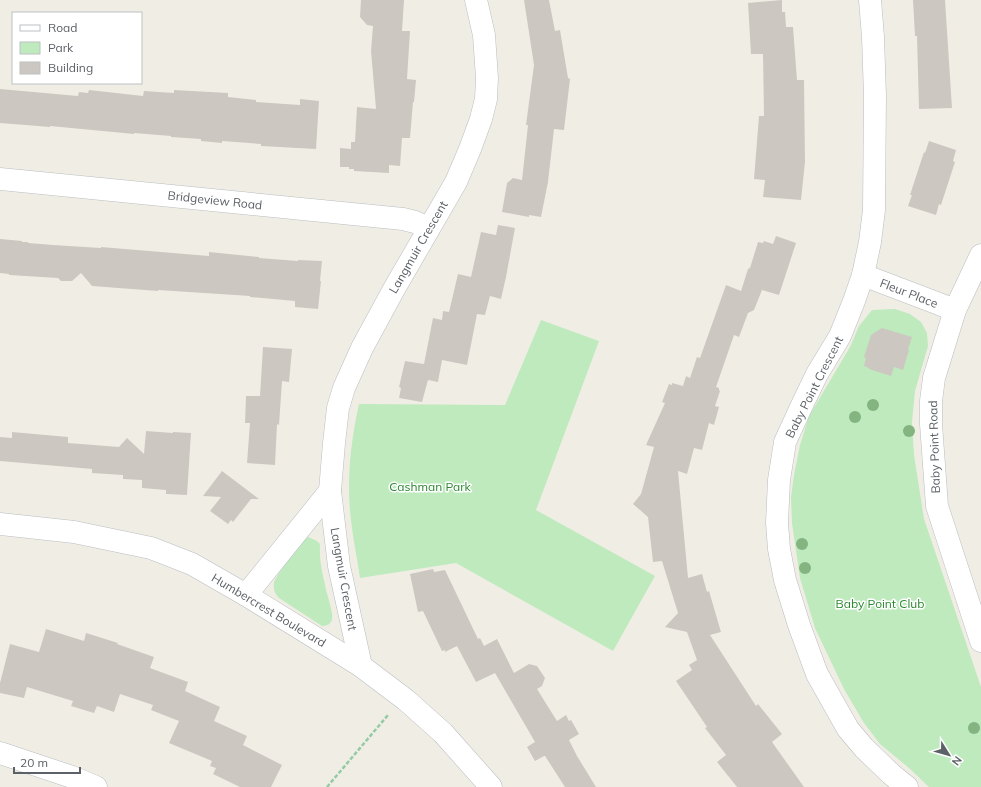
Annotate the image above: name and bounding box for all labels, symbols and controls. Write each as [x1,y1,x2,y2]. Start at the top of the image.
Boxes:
legend [12,12,142,84]
text: Road [48,20,77,35]
text: Park [48,40,74,55]
text: Building [48,60,93,75]
street label: Bridgeview Road [167,188,263,212]
street label: Langmuir Crescent [385,198,451,296]
street label: Fleur Place [878,275,940,311]
street label: Baby Point Crescent [782,334,846,440]
street label: Baby Point Road [925,400,943,494]
park label: Cashman Park [389,479,471,494]
street label: Langmuir Crescent [328,526,360,632]
street label: Humbercrest Boulevard [209,570,329,650]
park label: Baby Point Club [836,596,924,611]
north arrow [929,735,969,775]
scale bar [14,749,80,775]
text: N [949,753,965,769]
text: 20 m [20,755,48,770]

